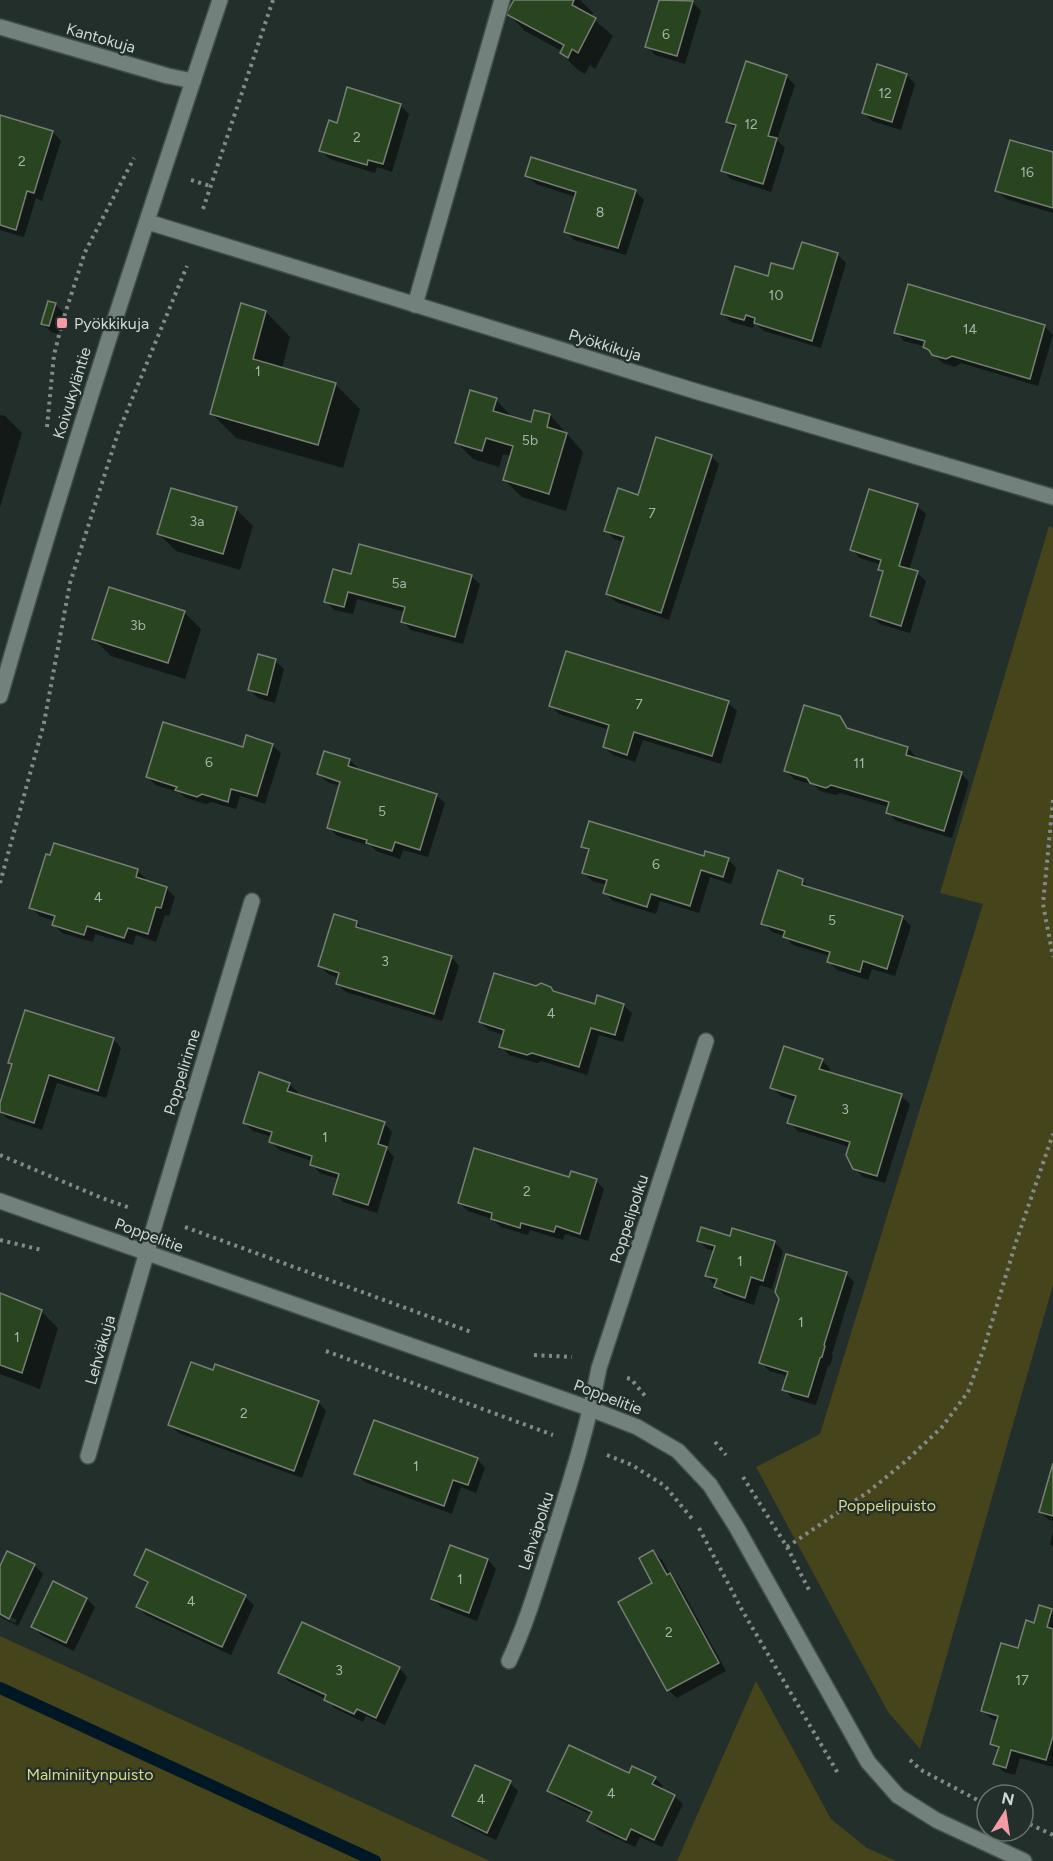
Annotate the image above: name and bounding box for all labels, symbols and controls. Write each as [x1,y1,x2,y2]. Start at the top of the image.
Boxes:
street label: Kantokuja [64,19,138,57]
house number: 6 [662,26,670,43]
house number: 12 [878,85,892,102]
house number: 12 [744,116,758,133]
house number: 2 [353,129,361,146]
house number: 2 [18,153,26,170]
house number: 16 [1020,164,1034,181]
house number: 8 [596,204,604,221]
house number: 10 [769,287,783,304]
place label: Pyökkikuja [74,314,149,333]
marker: Pyökkikuja [55,316,69,330]
house number: 14 [963,321,978,338]
street label: Pyökkikuja [566,325,644,365]
street label: Koivukyläntie [49,344,95,441]
house number: 1 [255,363,261,380]
house number: 5b [522,432,538,449]
house number: 7 [648,505,656,522]
house number: 3a [190,513,204,530]
house number: 5a [391,575,407,592]
house number: 3b [130,617,146,634]
house number: 7 [635,696,643,713]
house number: 6 [205,754,213,771]
house number: 11 [853,755,865,772]
house number: 5 [378,803,386,820]
house number: 6 [652,856,660,873]
house number: 4 [94,889,103,906]
house number: 5 [828,912,836,929]
house number: 3 [381,953,389,970]
house number: 4 [547,1005,556,1022]
street label: Poppelirinne [160,1026,204,1117]
house number: 3 [841,1101,849,1118]
house number: 1 [322,1129,328,1146]
street label: Poppelipolku [606,1172,652,1266]
house number: 2 [523,1183,531,1200]
street label: Poppelitie [112,1214,186,1256]
house number: 1 [737,1253,743,1270]
street label: Lehväkuja [81,1313,119,1387]
house number: 1 [798,1314,804,1331]
house number: 1 [14,1329,20,1346]
street label: Poppelitie [571,1375,645,1419]
house number: 2 [240,1405,248,1422]
house number: 1 [413,1458,419,1475]
street label: Lehväpolku [514,1489,558,1573]
park label: Poppelipuisto [838,1496,936,1515]
house number: 1 [457,1571,463,1588]
house number: 4 [187,1593,196,1610]
house number: 2 [665,1624,673,1641]
house number: 3 [335,1662,343,1679]
house number: 17 [1015,1672,1029,1689]
park label: Malminiitynpuisto [26,1765,154,1784]
north arrow [975,1783,1035,1843]
house number: 4 [607,1785,616,1802]
text: N [1000,1788,1016,1809]
house number: 4 [477,1791,486,1808]

